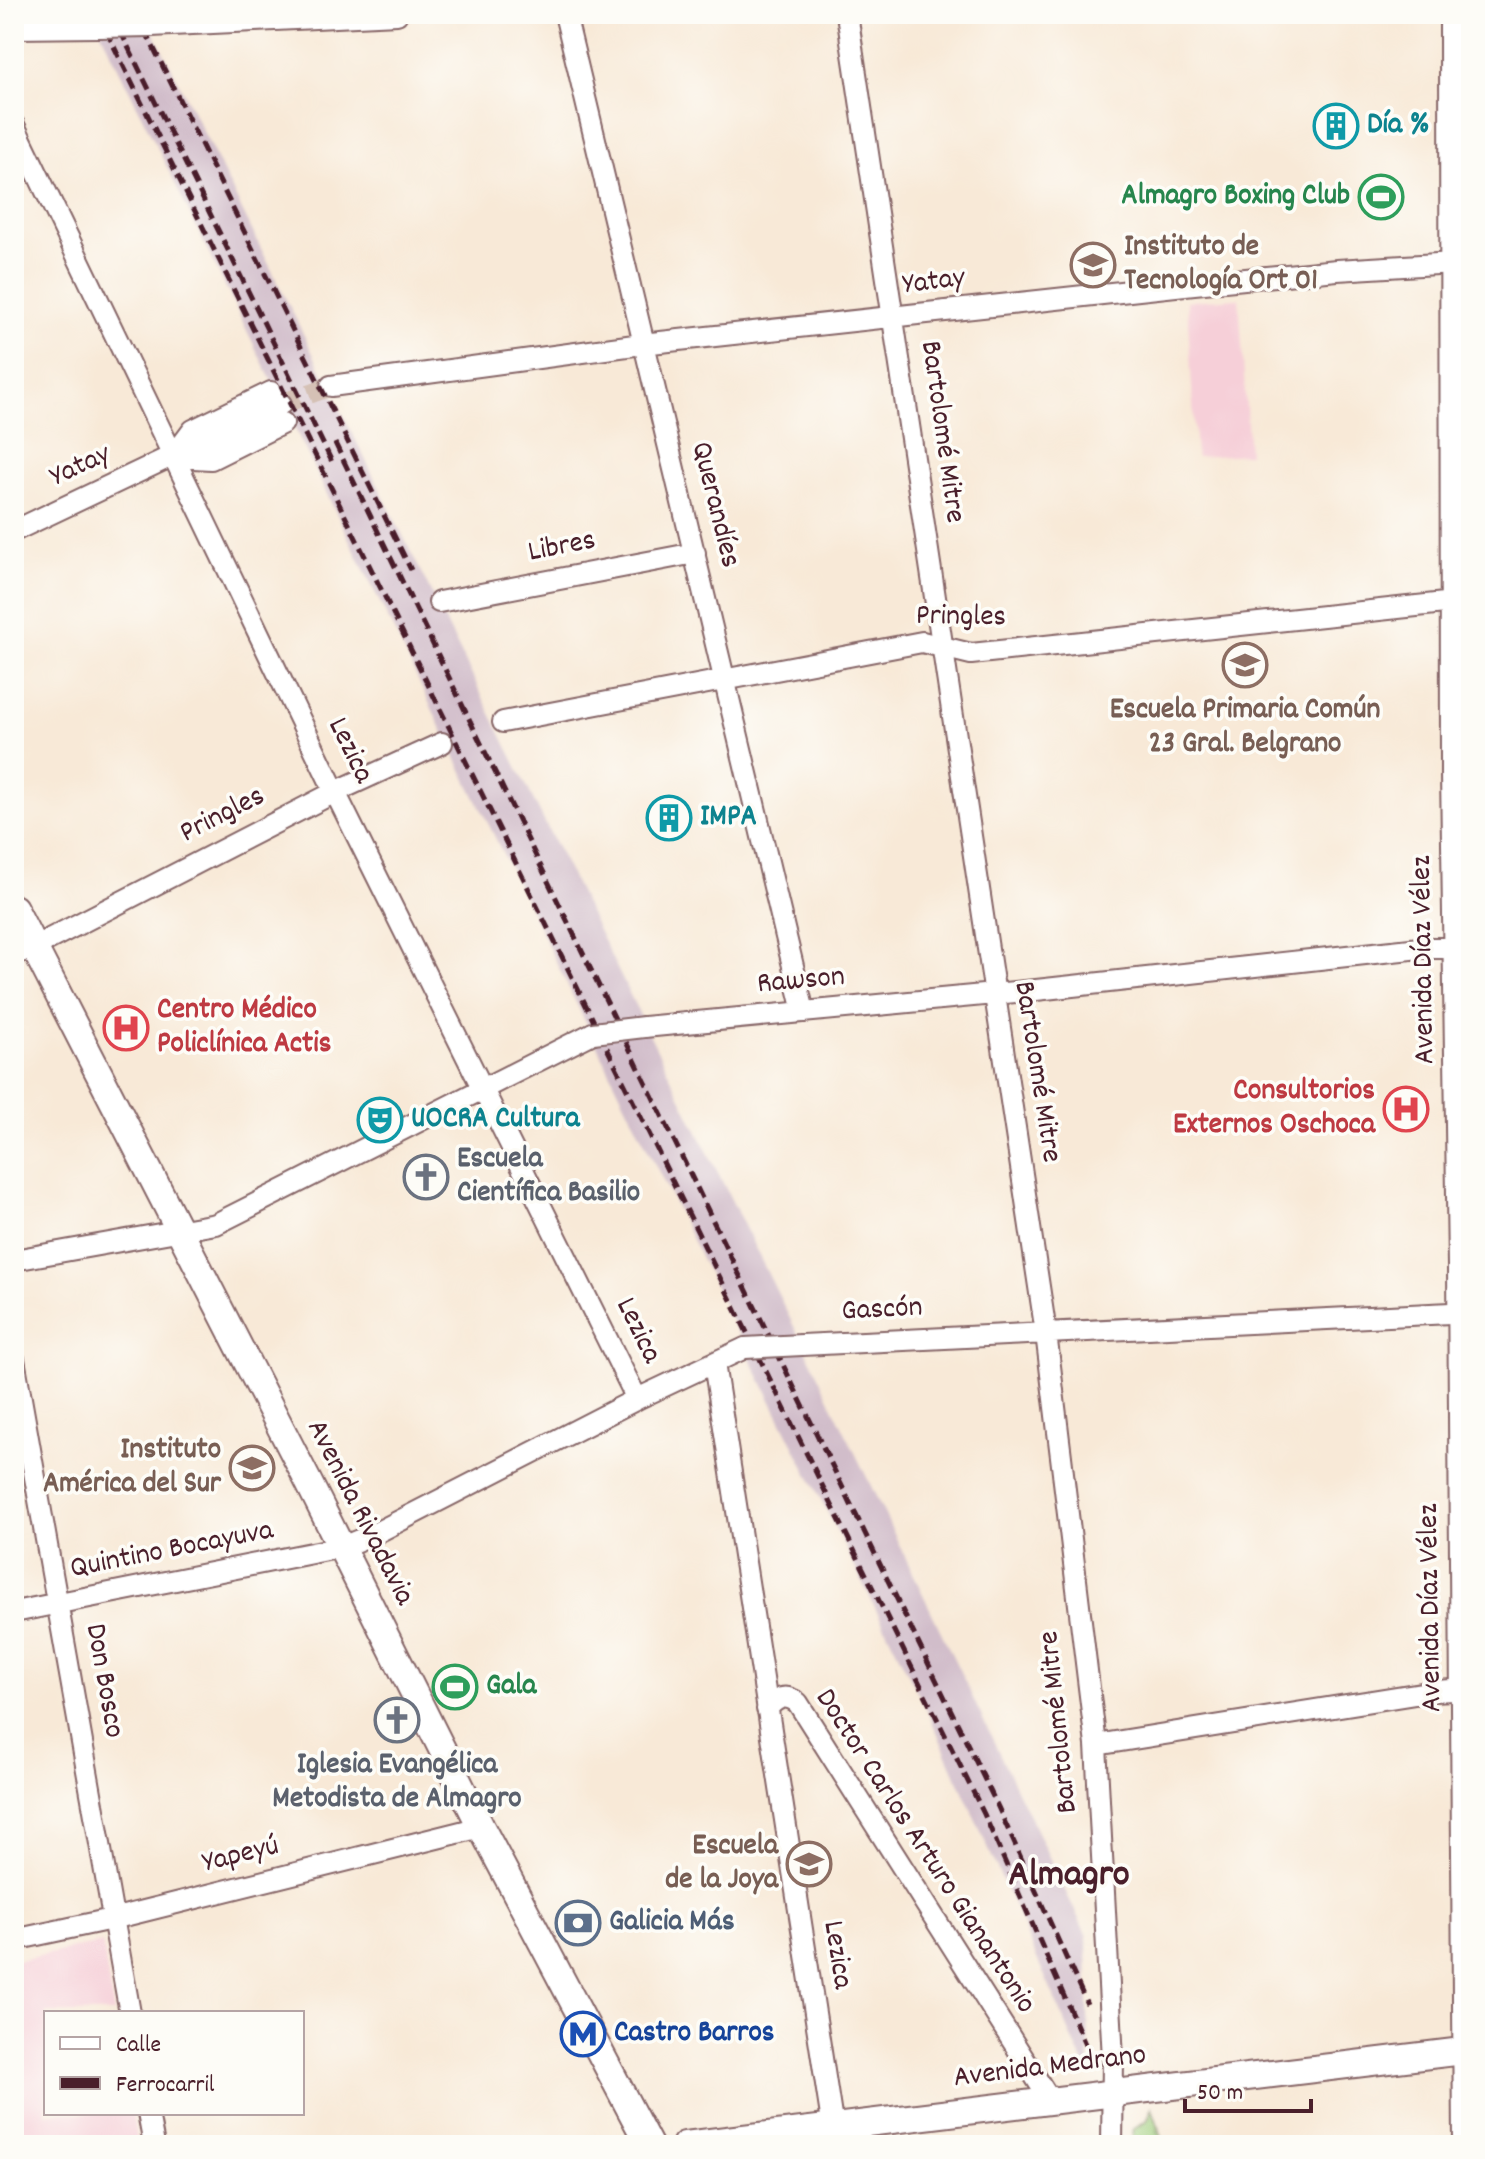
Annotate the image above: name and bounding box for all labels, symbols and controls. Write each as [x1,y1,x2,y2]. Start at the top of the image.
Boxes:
building icon: Día % [1312,102,1360,150]
place label: Día % [1367,105,1430,148]
sports icon: Almagro Boxing Club [1357,173,1405,221]
place label: Almagro Boxing Club [1121,176,1350,219]
place label: Instituto de Tecnología Ort 01 [1124,227,1318,304]
school or university icon: Instituto de Tecnología Ort 01 [1069,241,1117,289]
street label: Yatay [900,258,968,308]
street label: Bartolomé Mitre [907,338,975,526]
street label: Yatay [44,434,119,500]
street label: Querandíes [678,438,750,572]
street label: Libres [525,520,599,576]
street label: Pringles [916,596,1006,640]
school or university icon: Escuela Primaria Común 23 Gral. Belgrano [1221,641,1269,689]
place label: Escuela Primaria Común 23 Gral. Belgrano [1110,690,1380,767]
street label: Lezica [315,711,384,792]
street label: Pringles [173,776,273,856]
building icon: IMPA [645,794,693,842]
place label: IMPA [700,797,757,840]
street label: Avenida Díaz Vélez [1402,855,1448,1065]
street label: Rawson [755,957,847,1007]
street label: Bartolomé Mitre [1000,978,1072,1166]
place label: Centro Médico Policlínica Actis [157,990,331,1067]
hospital icon: Centro Médico Policlínica Actis [102,1004,150,1052]
place label: Consultorios Externos Oschoca [1173,1071,1376,1148]
hospital icon: Consultorios Externos Oschoca [1382,1085,1430,1133]
theatre icon: UOCRA Cultura [356,1096,404,1144]
place label: UOCRA Cultura [411,1099,580,1142]
place label: Escuela Científica Basilio [457,1139,640,1216]
church icon: Escuela Científica Basilio [402,1153,450,1201]
street label: Gascón [840,1287,924,1335]
street label: Lezica [603,1291,672,1372]
street label: Avenida Rivadavia [294,1413,425,1614]
place label: Instituto América del Sur [43,1430,222,1507]
school or university icon: Instituto América del Sur [228,1444,276,1492]
street label: Avenida Díaz Vélez [1409,1503,1455,1713]
street label: Quintino Bocayuva [67,1510,278,1592]
street label: Don Bosco [72,1621,134,1741]
street label: Bartolomé Mitre [1029,1629,1091,1815]
sports icon: Gala [431,1663,479,1711]
place label: Gala [486,1666,537,1709]
street label: Doctor Carlos Arturo Gianantonio [803,1681,1045,2023]
church icon: Iglesia Evangélica Metodista de Almagro [373,1696,421,1744]
place label: Iglesia Evangélica Metodista de Almagro [272,1745,522,1822]
street label: Yapeyú [198,1826,284,1886]
place label: Escuela de la Joya [665,1826,779,1903]
school or university icon: Escuela de la Joya [785,1840,833,1888]
district label: Almagro [1008,1849,1130,1904]
bank icon: Galicia Más [554,1899,602,1947]
place label: Galicia Más [609,1902,735,1945]
street label: Lezica [809,1918,863,1993]
metro station icon: Castro Barros [559,2010,607,2058]
legend [44,2011,304,2115]
place label: Castro Barros [614,2013,774,2056]
text: Calle [116,2029,161,2063]
street label: Avenida Medrano [951,2035,1149,2101]
scale bar [1185,2063,1311,2113]
text: Ferrocarril [116,2069,215,2103]
text: 50 m [1197,2077,1243,2111]

